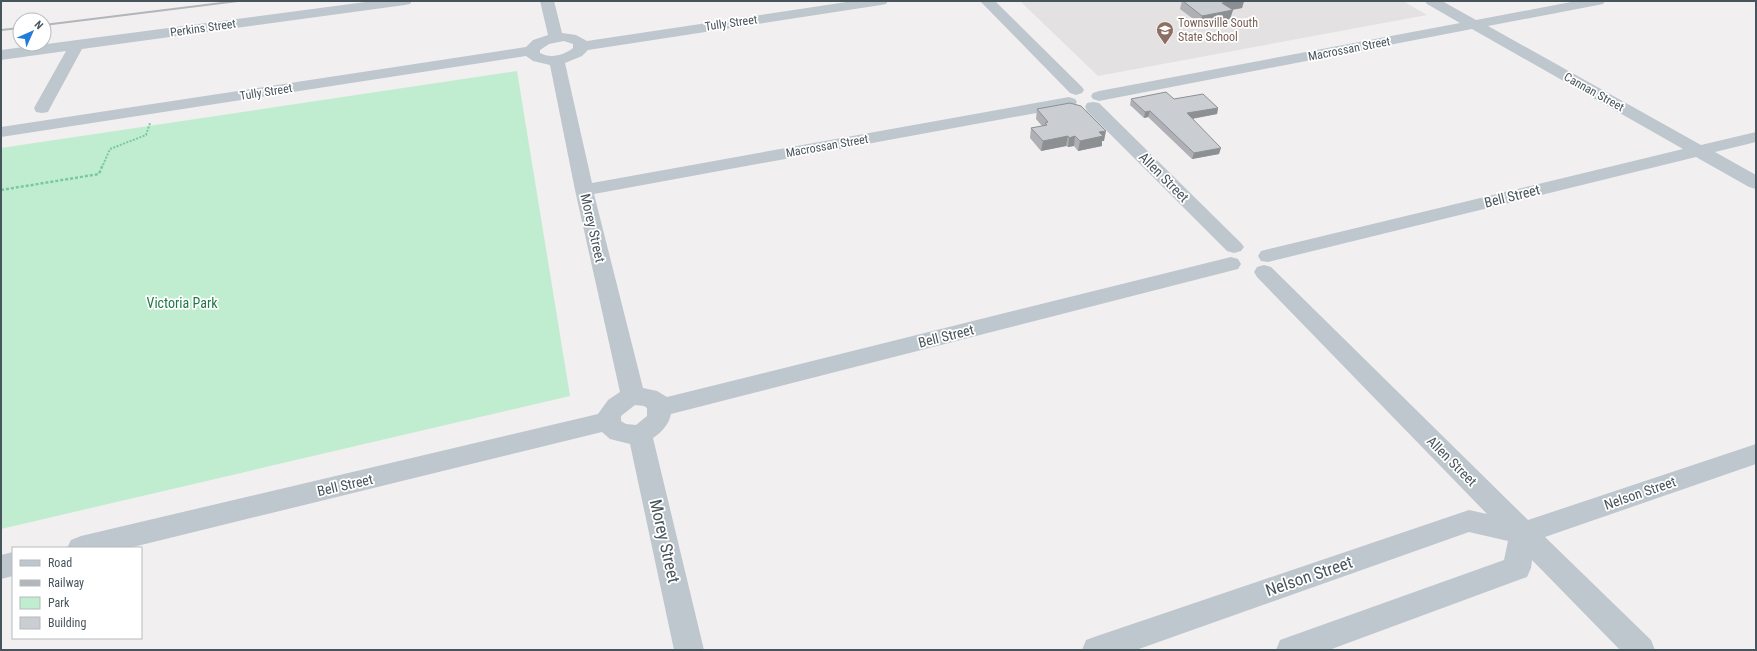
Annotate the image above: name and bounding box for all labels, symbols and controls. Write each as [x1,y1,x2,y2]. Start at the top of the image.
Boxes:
north arrow [12,12,52,52]
street label: Tully Street [704,12,759,34]
street label: Perkins Street [169,16,237,40]
place label: Townsville South State School [1178,16,1258,44]
text: N [32,18,46,32]
school or university icon: Townsville South State School [1155,20,1175,45]
street label: Macrossan Street [1307,34,1392,64]
street label: Cannan Street [1561,70,1627,114]
street label: Tully Street [239,81,294,103]
street label: Macrossan Street [785,132,870,160]
street label: Allen Street [1136,149,1192,205]
street label: Bell Street [1483,181,1541,211]
street label: Morey Street [577,192,609,264]
park label: Victoria Park [147,295,218,311]
street label: Bell Street [917,321,975,351]
street label: Allen Street [1424,433,1480,489]
street label: Bell Street [316,471,374,499]
street label: Nelson Street [1602,473,1678,513]
street label: Morey Street [646,497,684,585]
legend [12,547,142,639]
street label: Nelson Street [1263,552,1355,600]
text: Road [48,556,72,570]
text: Railway [48,576,84,590]
text: Park [48,596,70,610]
text: Building [48,616,86,630]

